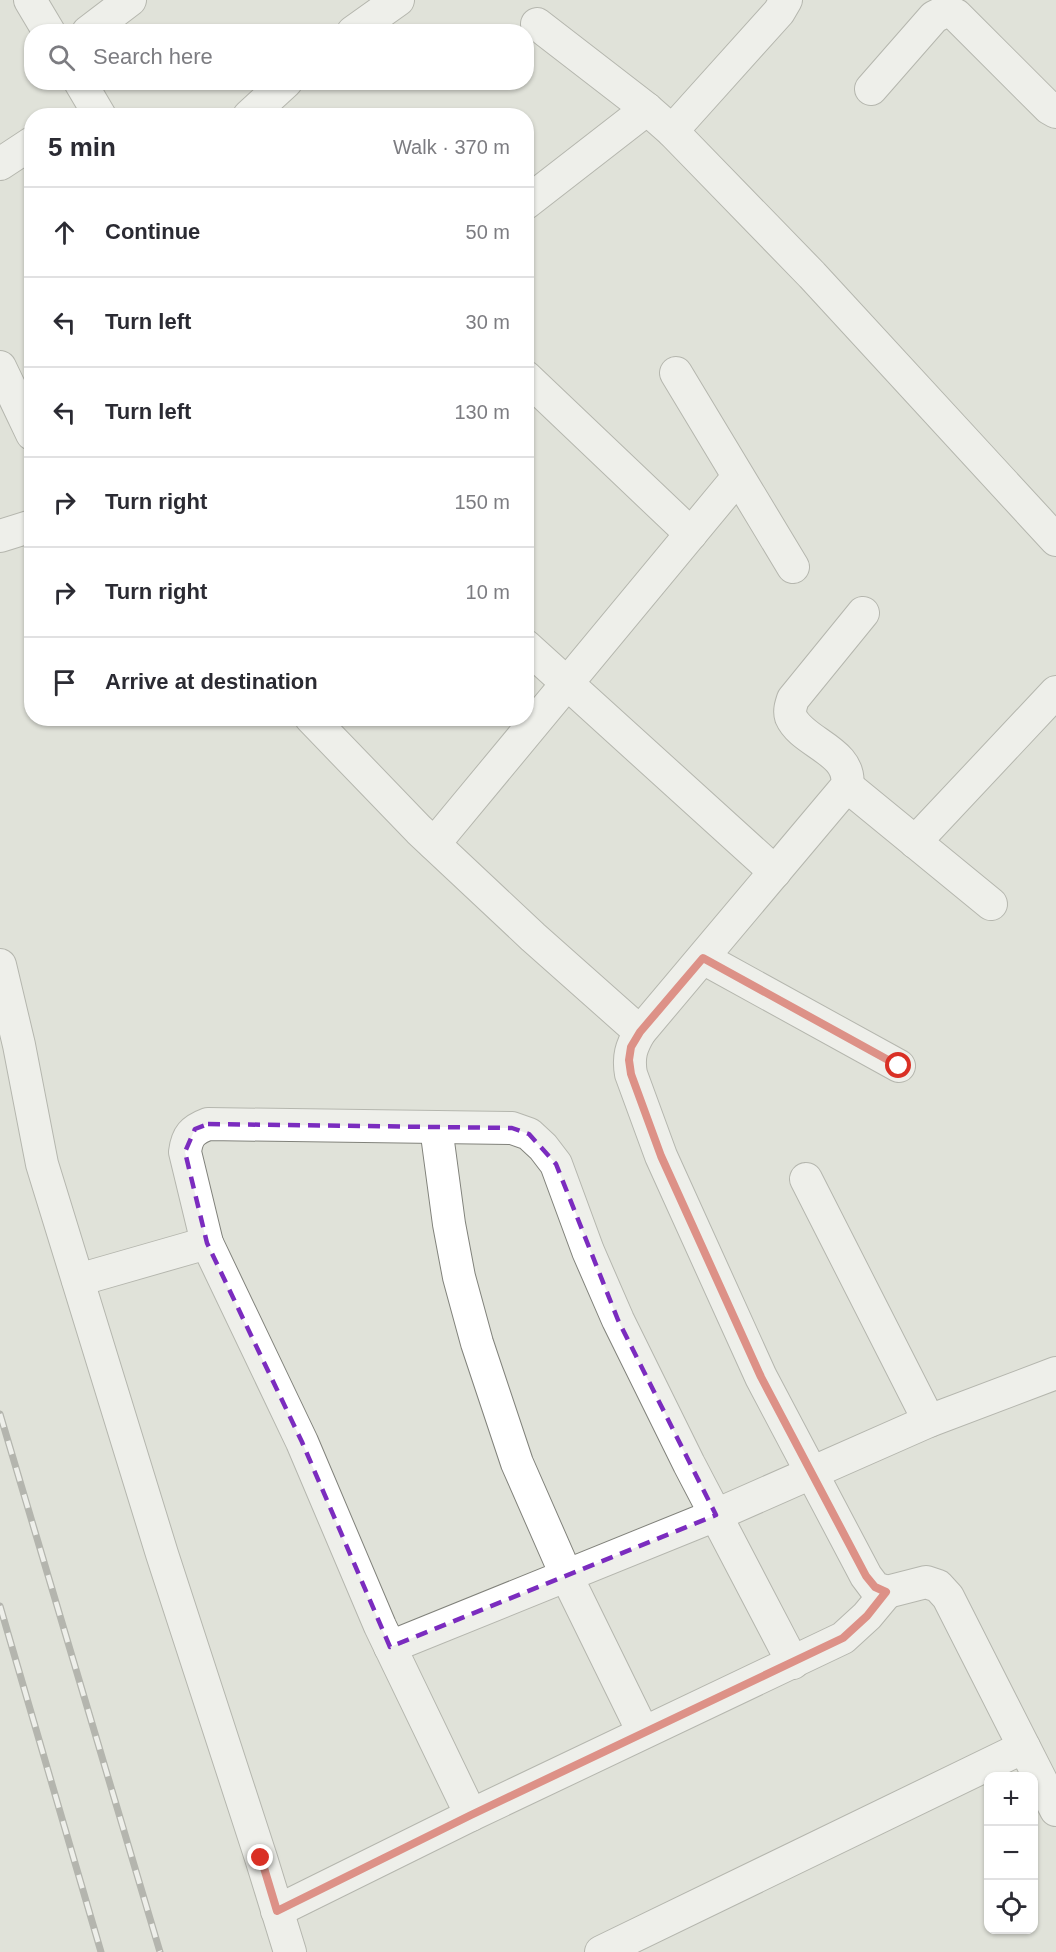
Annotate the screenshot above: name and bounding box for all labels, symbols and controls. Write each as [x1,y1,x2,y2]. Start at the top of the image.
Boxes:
search box [24,24,534,90]
icon: search [45,41,78,74]
text: Search here [93,44,213,69]
text: 5 min [48,132,116,162]
text: Walk · 370 m [393,136,510,158]
icon: ahead [48,216,81,249]
text: Continue [105,219,200,244]
text: 50 m [466,221,510,243]
icon: left [48,306,81,339]
text: Turn left [105,309,191,334]
text: 30 m [466,311,510,333]
icon: left [48,396,81,429]
text: Turn left [105,399,191,424]
text: 130 m [454,401,510,423]
icon: right [48,486,81,519]
text: Turn right [105,489,207,514]
text: 150 m [454,491,510,513]
icon: right [48,576,81,609]
text: Turn right [105,579,207,604]
text: 10 m [466,581,510,603]
icon: arrive [48,666,81,699]
text: Arrive at destination [105,669,318,694]
route start [885,1052,911,1078]
map controls [984,1772,1038,1934]
button: + [984,1772,1038,1826]
button: − [984,1826,1038,1880]
route end [247,1844,273,1870]
button: locate [984,1880,1038,1934]

